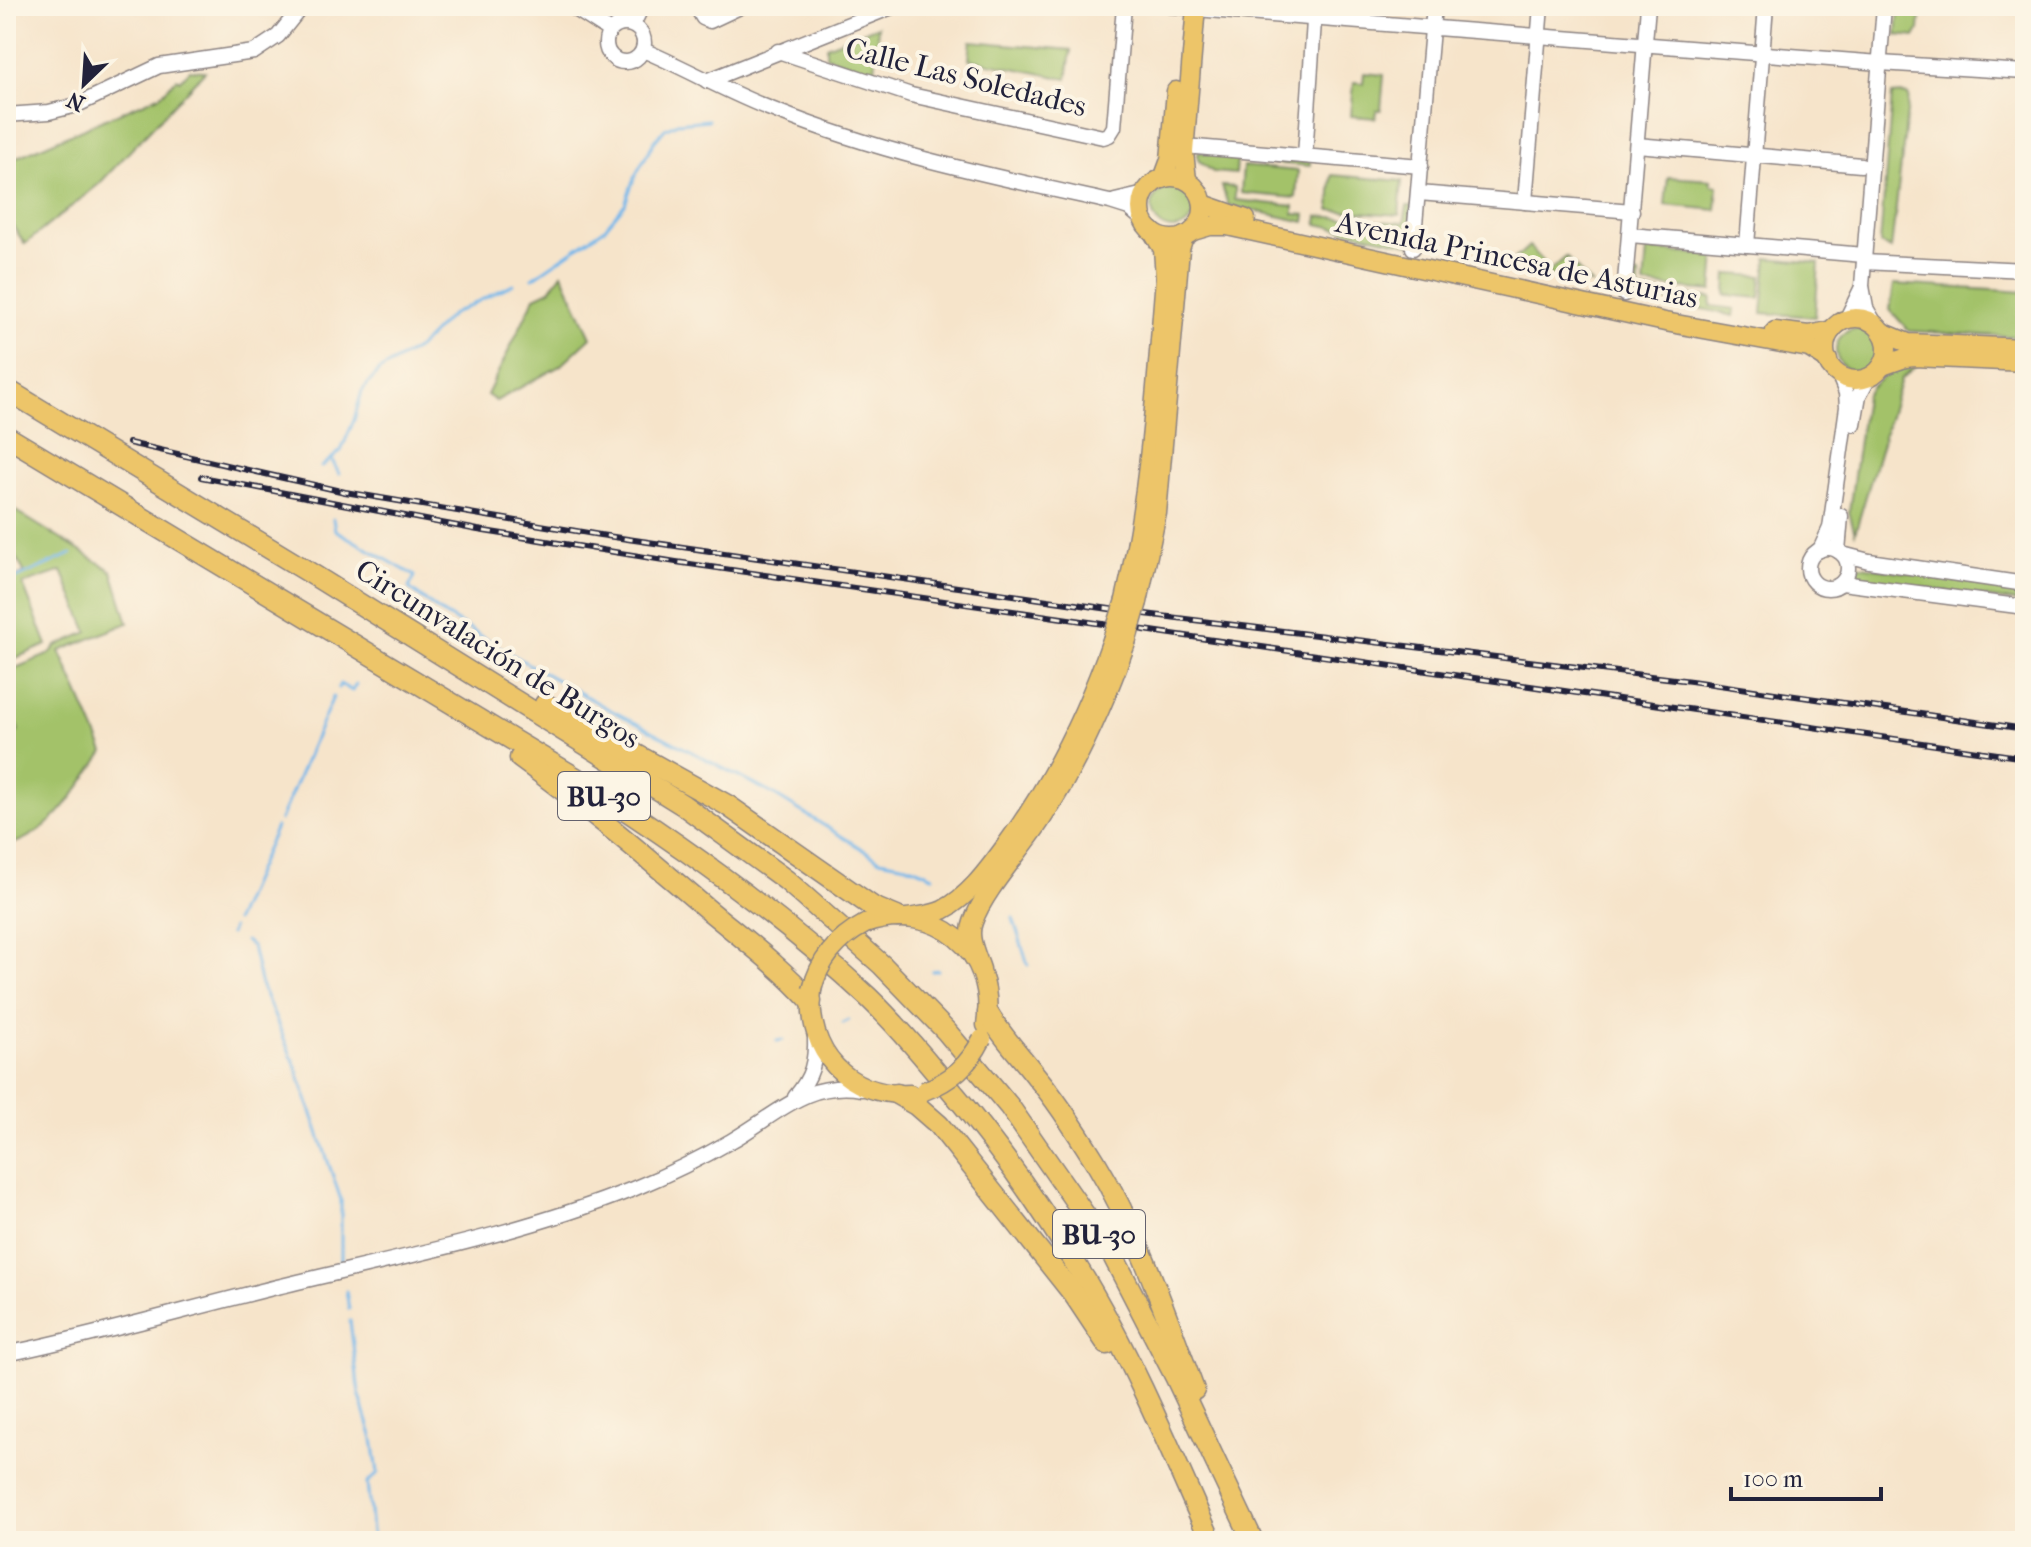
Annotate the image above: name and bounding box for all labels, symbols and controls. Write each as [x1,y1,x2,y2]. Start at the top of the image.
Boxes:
street label: Calle Las Soledades [842,31,1090,124]
north arrow [44,44,124,124]
text: N [63,86,89,117]
street label: Avenida Princesa de Asturias [1332,205,1701,316]
street label: Circunvalación de Burgos [349,552,647,756]
road number: BU-30 [558,772,650,820]
road number: BU-30 [1053,1210,1145,1258]
scale bar [1731,1451,1881,1501]
text: 100 m [1743,1465,1803,1493]

